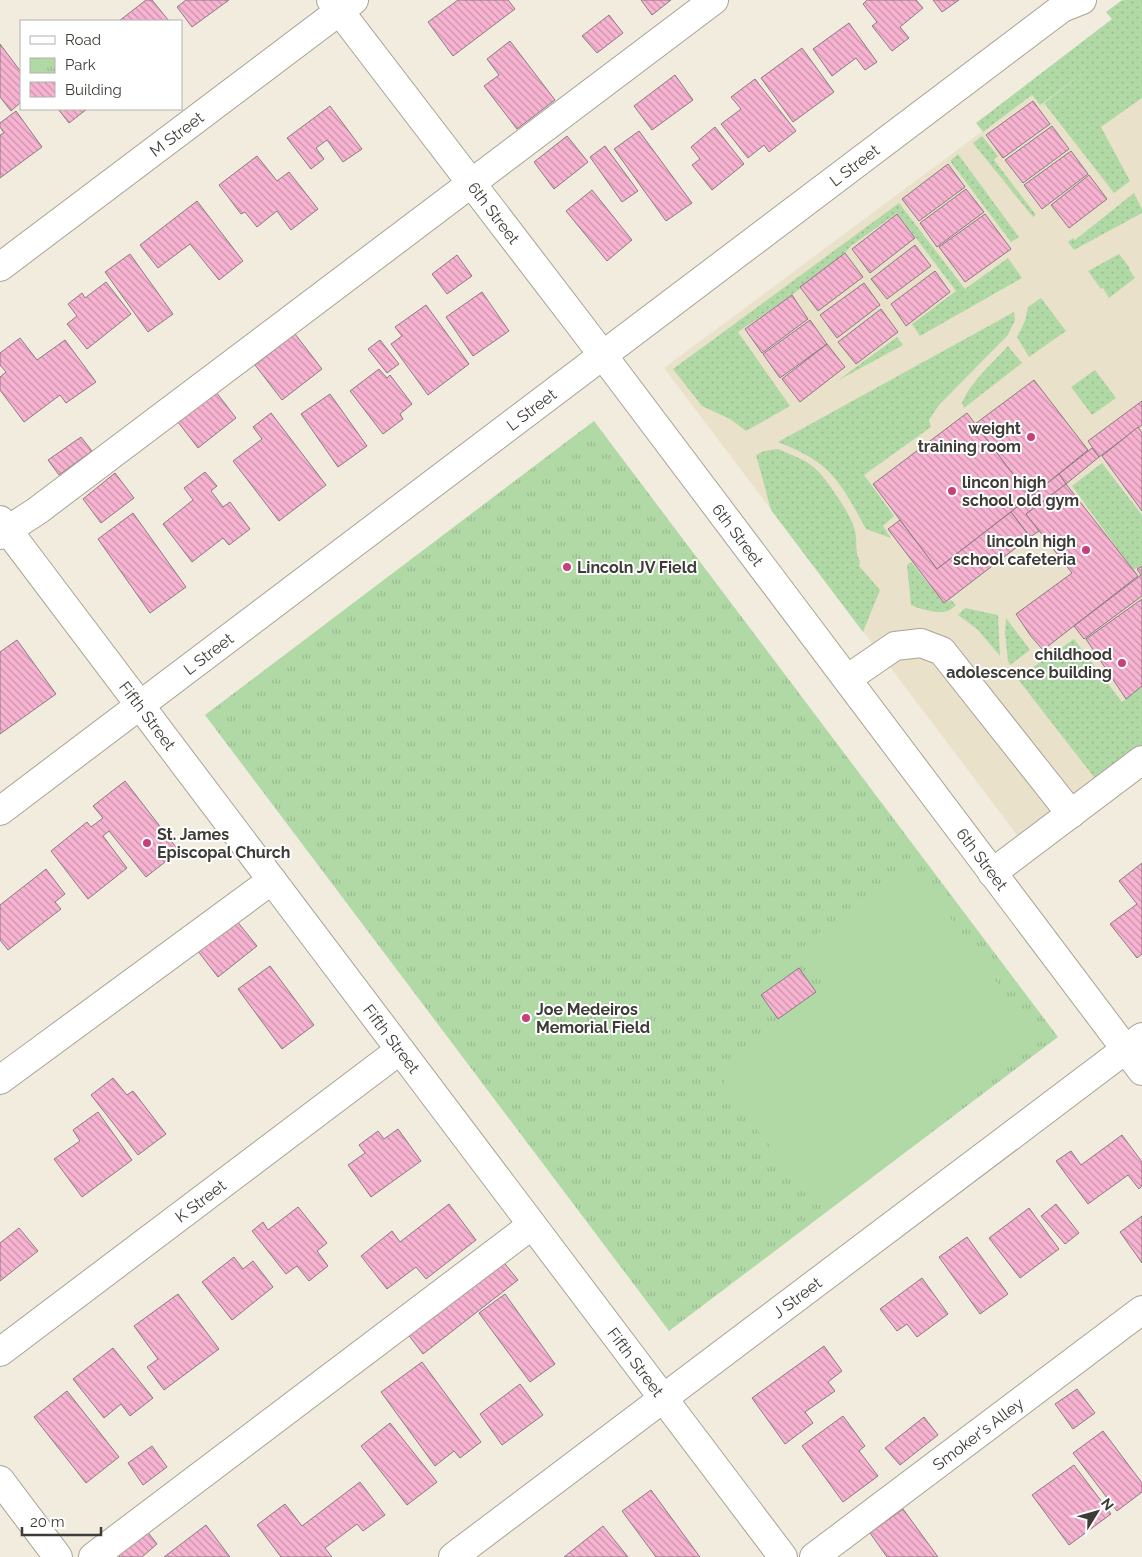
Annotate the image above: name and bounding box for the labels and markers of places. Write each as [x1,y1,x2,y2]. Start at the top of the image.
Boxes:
place label: weight training room [918,419,1021,456]
marker: weight training room [1025,431,1037,443]
place label: lincon high school old gym [962,473,1079,510]
marker: lincon high school old gym [946,485,958,497]
place label: lincoln high school cafeteria [953,532,1076,569]
marker: lincoln high school cafeteria [1080,544,1092,556]
place label: Lincoln JV Field [577,558,697,577]
marker: Lincoln JV Field [561,561,573,573]
place label: childhood adolescence building [946,645,1112,682]
marker: childhood adolescence building [1116,657,1128,669]
place label: St. James Episcopal Church [157,825,290,862]
marker: St. James Episcopal Church [141,837,153,849]
place label: Joe Medeiros Memorial Field [536,1000,650,1037]
marker: Joe Medeiros Memorial Field [520,1012,532,1024]

